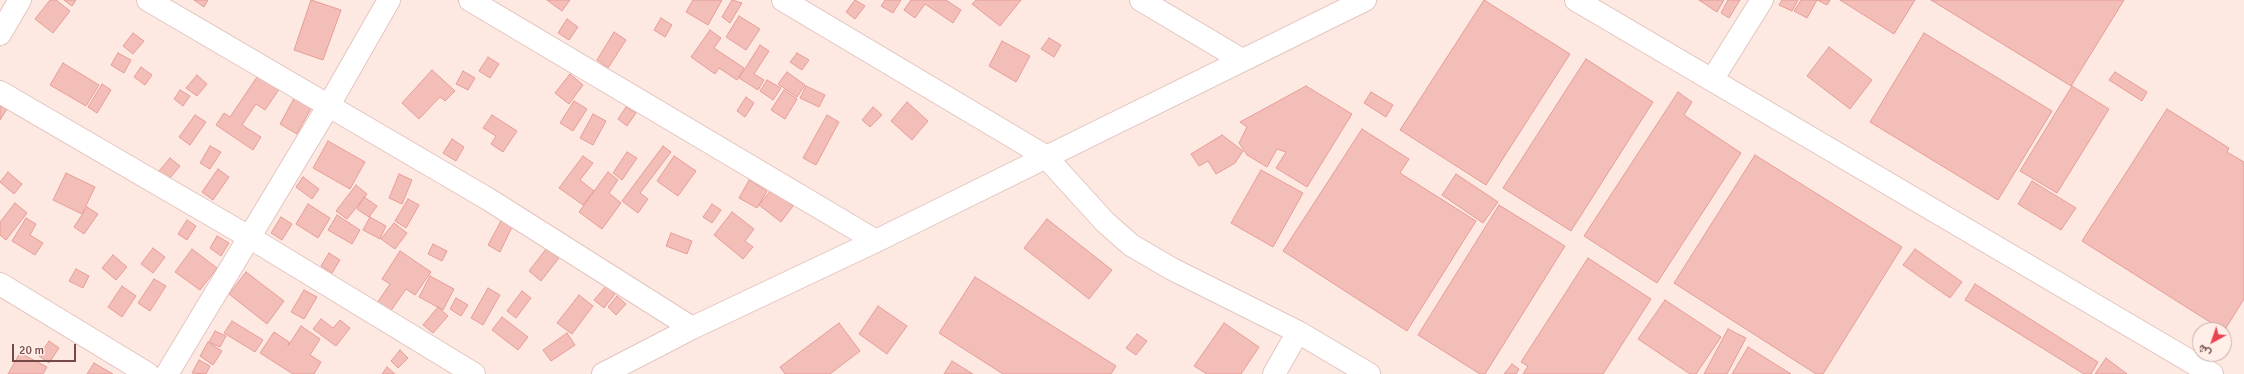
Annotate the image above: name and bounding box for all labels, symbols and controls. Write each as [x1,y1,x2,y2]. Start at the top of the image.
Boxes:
north arrow [2192,322,2232,362]
scale bar [14,336,78,362]
text: ش [2195,342,2214,360]
text: 20 m [19,343,44,358]

